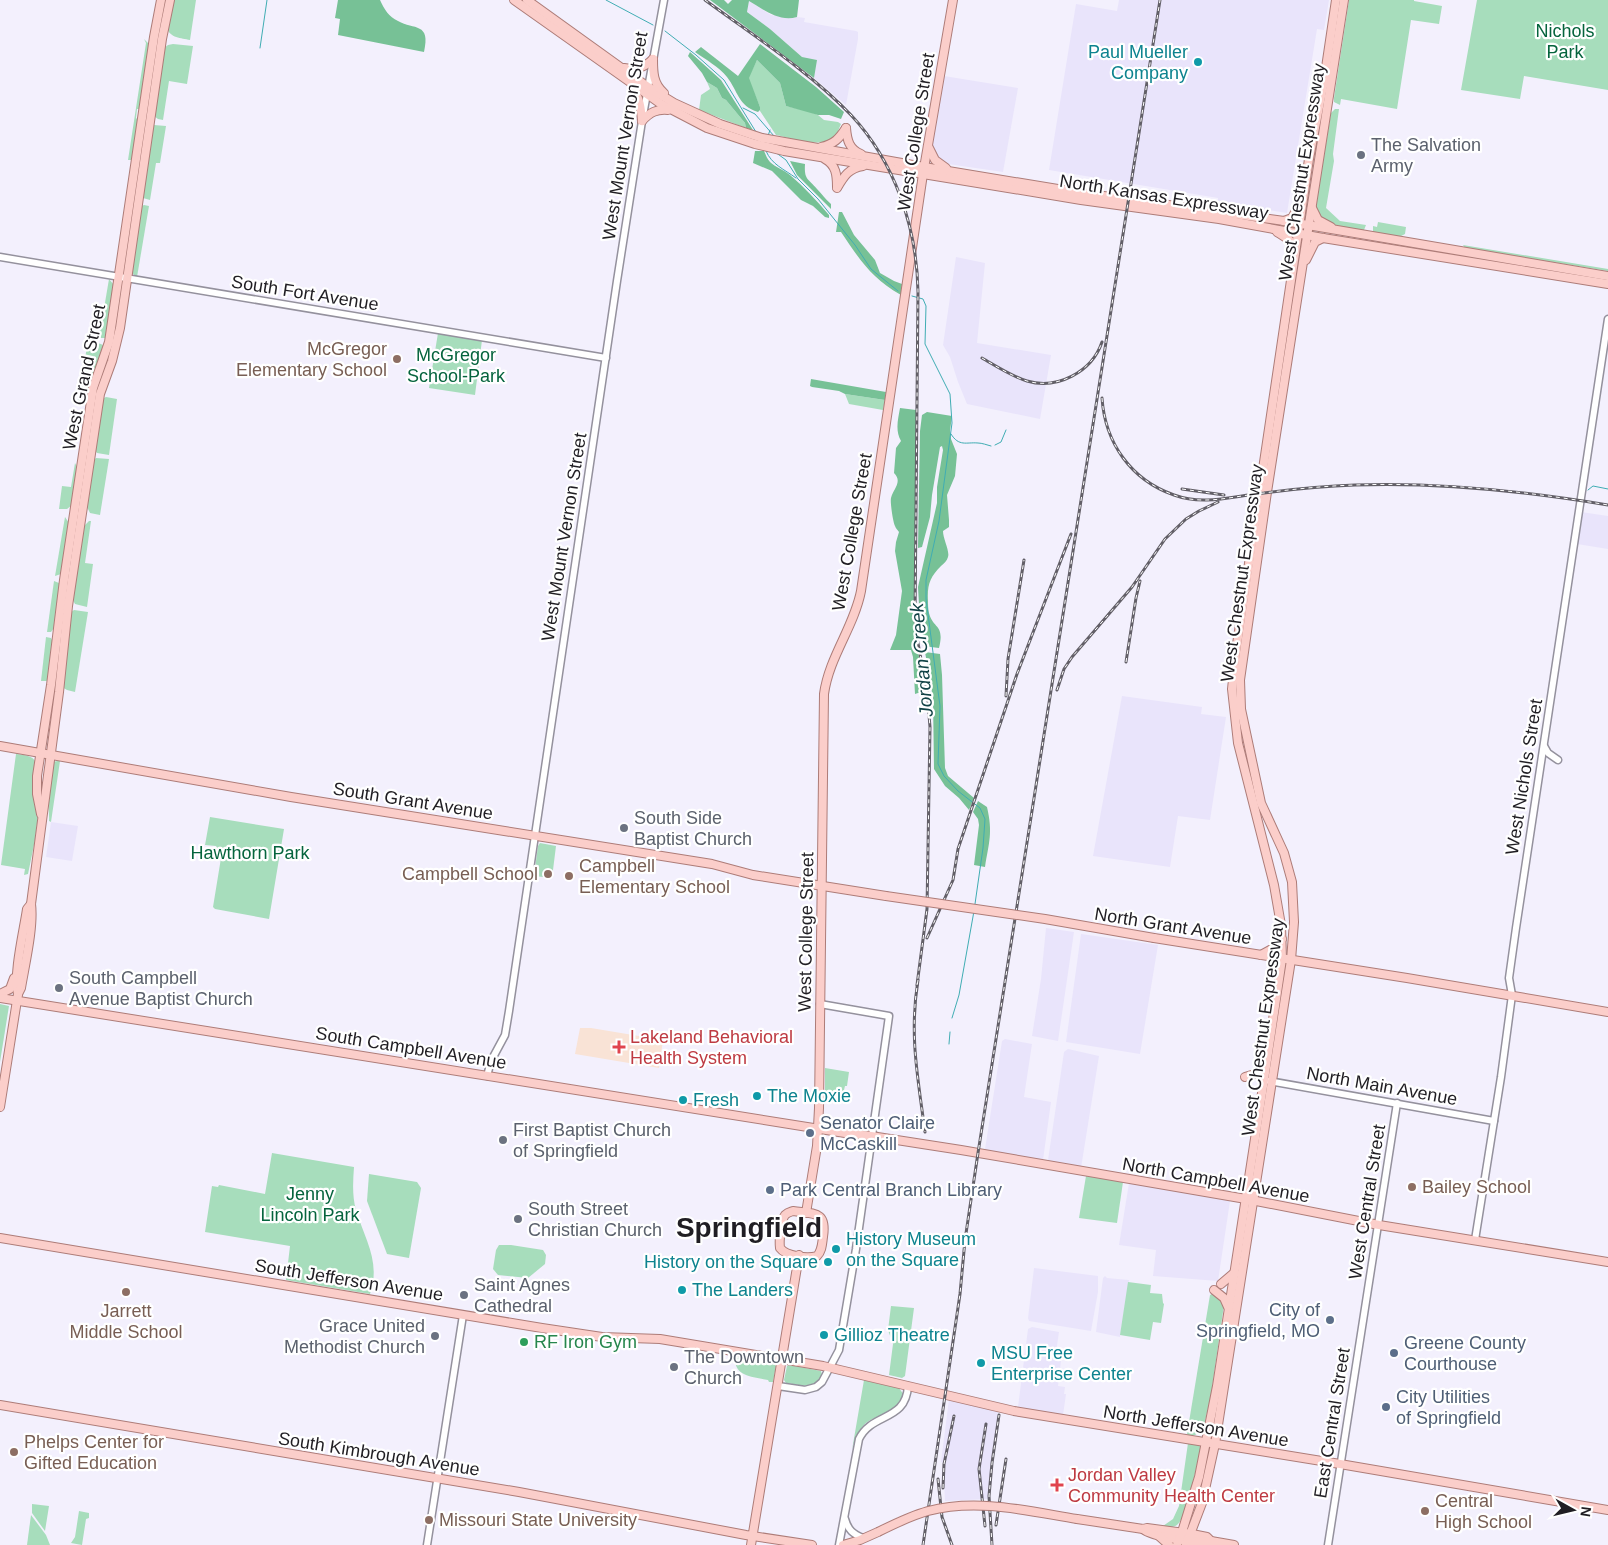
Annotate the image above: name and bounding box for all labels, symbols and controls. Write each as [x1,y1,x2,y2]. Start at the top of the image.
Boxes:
park label: Nichols Park [1535,21,1595,62]
street label: West Mount Vernon Street [599,30,651,242]
place label: Paul Mueller Company [1088,42,1188,83]
street label: West College Street [894,52,938,212]
marker: Paul Mueller Company [1192,56,1204,68]
street label: West Chestnut Expressway [1275,62,1329,282]
place label: The Salvation Army [1371,135,1481,176]
marker: The Salvation Army [1355,149,1367,161]
street label: North Kansas Expressway [1058,171,1270,223]
street label: South Fort Avenue [230,271,380,315]
street label: West Grand Street [59,302,109,452]
place label: McGregor Elementary School [236,339,387,380]
park label: McGregor School-Park [407,345,506,386]
marker: McGregor Elementary School [391,353,403,365]
street label: West Mount Vernon Street [538,431,590,643]
street label: West College Street [828,452,876,612]
street label: West Chestnut Expressway [1217,463,1267,683]
water label: Jordan Creek [906,601,937,719]
street label: West Nichols Street [1502,698,1546,856]
street label: South Grant Avenue [332,778,494,824]
place label: South Side Baptist Church [634,808,752,849]
marker: South Side Baptist Church [618,822,630,834]
park label: Hawthorn Park [190,843,311,863]
street label: West College Street [795,852,817,1012]
place label: Campbell Elementary School [579,856,730,897]
place label: Campbell School [402,864,538,884]
marker: Campbell School [542,868,554,880]
marker: Campbell Elementary School [563,870,575,882]
street label: North Grant Avenue [1093,904,1253,948]
street label: West Chestnut Expressway [1238,917,1288,1137]
place label: South Campbell Avenue Baptist Church [69,968,253,1009]
marker: South Campbell Avenue Baptist Church [53,982,65,994]
street label: South Campbell Avenue [314,1023,508,1073]
place label: Lakeland Behavioral Health System [630,1027,793,1068]
marker: Lakeland Behavioral Health System [612,1040,626,1054]
street label: North Main Avenue [1305,1063,1459,1109]
place label: The Moxie [767,1086,851,1106]
place label: Fresh [693,1090,739,1110]
marker: The Moxie [751,1090,763,1102]
marker: Fresh [677,1094,689,1106]
place label: Senator Claire McCaskill [820,1113,935,1154]
place label: First Baptist Church of Springfield [513,1120,671,1161]
street label: West Central Street [1345,1123,1389,1281]
marker: Senator Claire McCaskill [804,1127,816,1139]
marker: First Baptist Church of Springfield [497,1134,509,1146]
street label: North Campbell Avenue [1121,1154,1311,1206]
place label: Bailey School [1422,1177,1531,1197]
place label: Park Central Branch Library [780,1180,1002,1200]
marker: Bailey School [1406,1181,1418,1193]
park label: Jenny Lincoln Park [260,1184,361,1225]
marker: Park Central Branch Library [764,1184,776,1196]
place label: South Street Christian Church [528,1199,662,1240]
district label: Springfield [676,1212,822,1243]
marker: South Street Christian Church [512,1213,524,1225]
place label: History Museum on the Square [846,1229,976,1270]
marker: History Museum on the Square [830,1243,842,1255]
place label: History on the Square [644,1252,818,1272]
street label: South Jefferson Avenue [253,1255,445,1305]
marker: History on the Square [822,1256,834,1268]
place label: Saint Agnes Cathedral [474,1275,570,1316]
place label: The Landers [692,1280,793,1300]
marker: The Landers [676,1284,688,1296]
marker: Jarrett Middle School [120,1286,132,1298]
marker: Saint Agnes Cathedral [458,1289,470,1301]
place label: City of Springfield, MO [1196,1300,1321,1341]
place label: Jarrett Middle School [69,1301,183,1342]
marker: City of Springfield, MO [1324,1314,1336,1326]
place label: Grace United Methodist Church [284,1316,425,1357]
place label: Gillioz Theatre [834,1325,950,1345]
marker: Gillioz Theatre [818,1329,830,1341]
marker: Grace United Methodist Church [429,1330,441,1342]
place label: RF Iron Gym [534,1332,637,1352]
place label: Greene County Courthouse [1404,1333,1526,1374]
marker: RF Iron Gym [518,1336,530,1348]
place label: MSU Free Enterprise Center [991,1343,1132,1384]
street label: East Central Street [1310,1346,1354,1500]
place label: The Downtown Church [684,1347,804,1388]
marker: Greene County Courthouse [1388,1347,1400,1359]
marker: MSU Free Enterprise Center [975,1357,987,1369]
marker: The Downtown Church [668,1361,680,1373]
place label: City Utilities of Springfield [1396,1387,1501,1428]
street label: North Jefferson Avenue [1102,1401,1290,1451]
marker: City Utilities of Springfield [1380,1401,1392,1413]
street label: South Kimbrough Avenue [277,1428,481,1480]
place label: Phelps Center for Gifted Education [24,1432,164,1473]
marker: Phelps Center for Gifted Education [8,1446,20,1458]
place label: Jordan Valley Community Health Center [1068,1465,1275,1506]
marker: Jordan Valley Community Health Center [1050,1478,1064,1492]
north arrow [1548,1485,1598,1535]
place label: Central High School [1435,1491,1532,1532]
marker: Central High School [1419,1505,1431,1517]
text: N [1577,1506,1595,1518]
place label: Missouri State University [439,1510,637,1530]
marker: Missouri State University [423,1514,435,1526]

